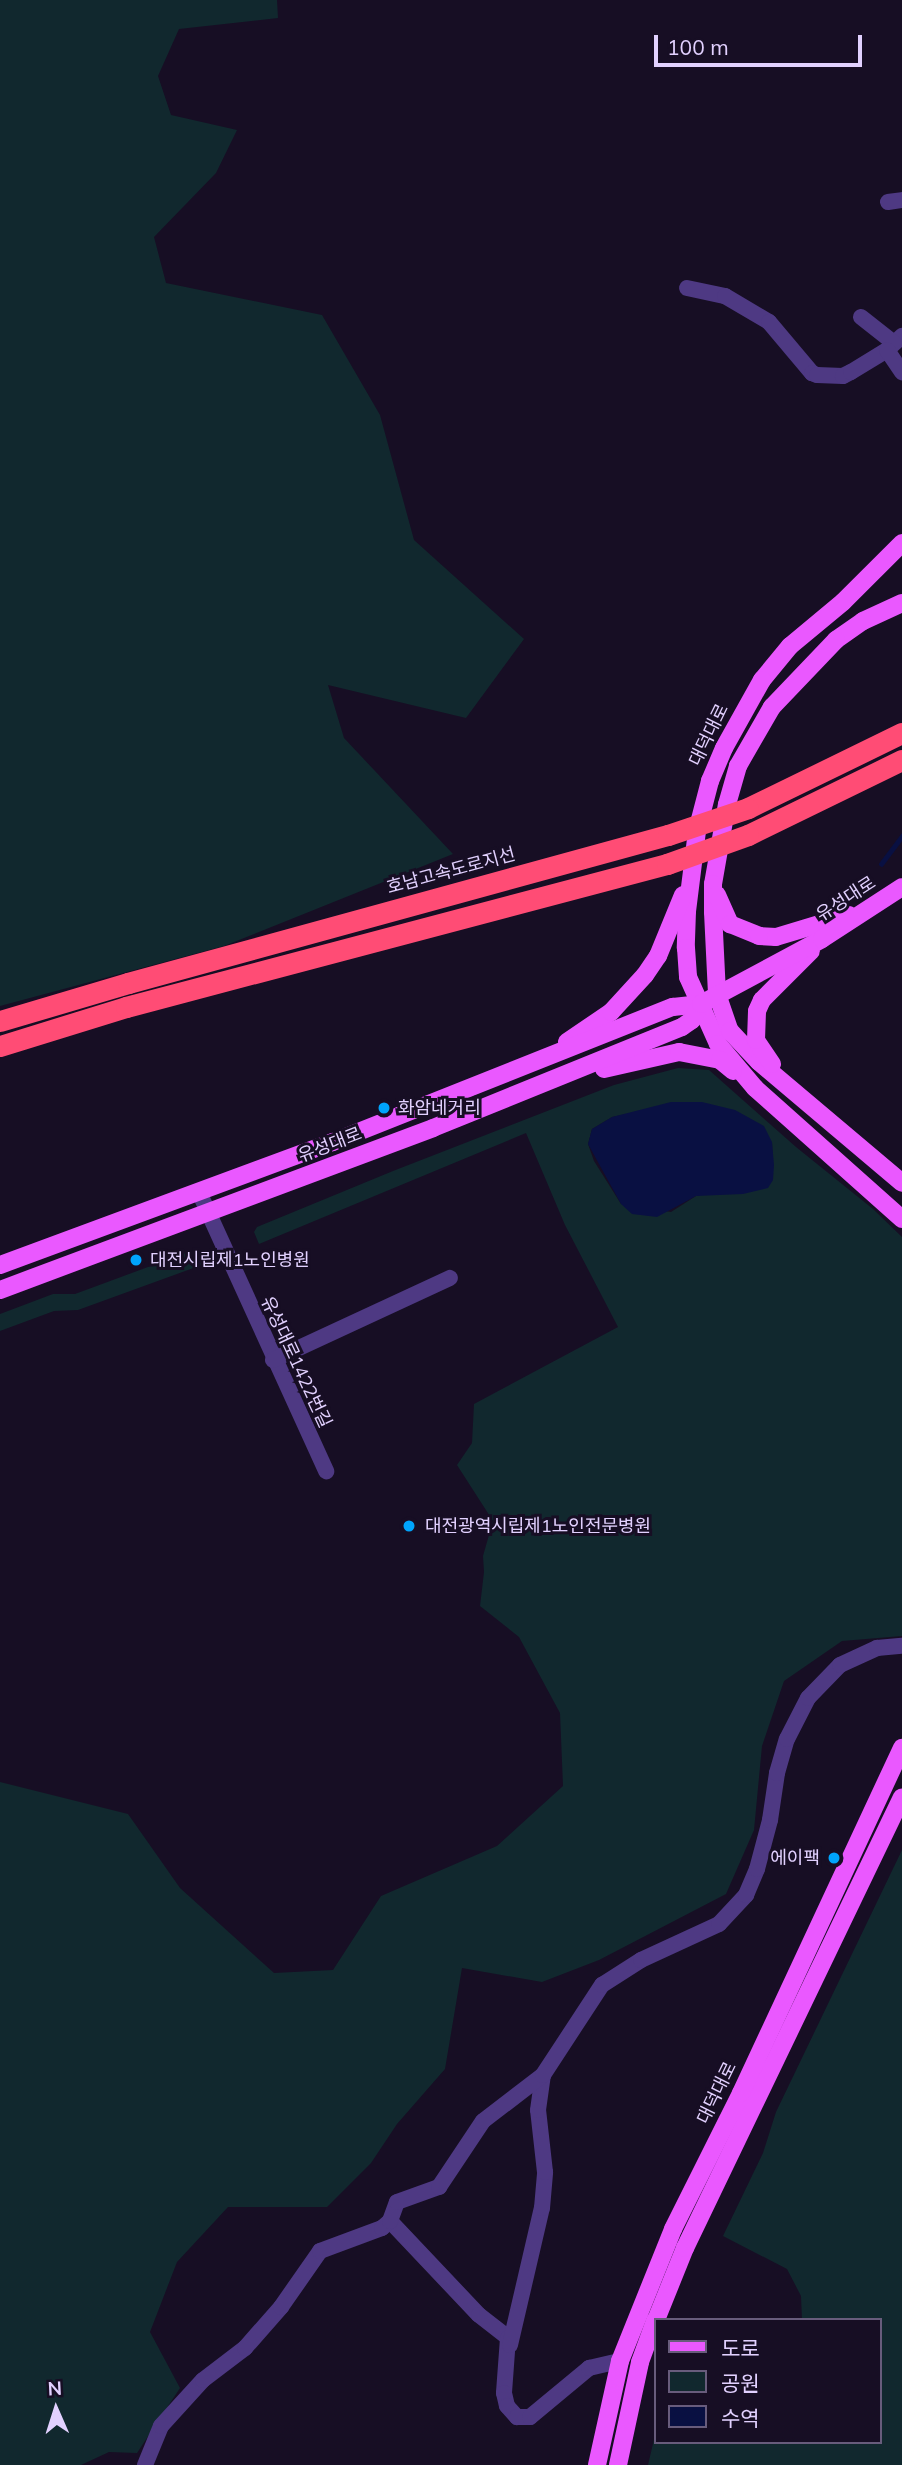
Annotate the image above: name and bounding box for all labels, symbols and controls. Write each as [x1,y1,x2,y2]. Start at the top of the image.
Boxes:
scale bar [657,21,865,65]
text: 100 m [667,34,729,60]
street label: 대덕대로 [685,700,733,770]
street label: 호남고속도로지선 [384,843,518,899]
street label: 유성대로 [812,872,880,926]
place label: 화암네거리 [398,1097,481,1119]
marker: 화암네거리 [376,1100,392,1116]
street label: 유성대로 [295,1123,365,1167]
place label: 대전시립제1노인병원 [150,1249,310,1271]
marker: 대전시립제1노인병원 [128,1252,144,1268]
street label: 유성대로1422번길 [256,1293,336,1431]
place label: 대전광역시립제1노인전문병원 [425,1515,651,1537]
marker: 대전광역시립제1노인전문병원 [399,1516,419,1536]
place label: 에이팩 [770,1847,820,1869]
marker: 에이팩 [826,1850,842,1866]
street label: 대덕대로 [693,2058,741,2128]
legend [654,2318,881,2444]
text: 도로 [721,2335,760,2361]
text: 공원 [721,2370,760,2396]
north arrow [21,2374,91,2444]
text: N [47,2376,63,2400]
text: 수역 [721,2405,760,2431]

